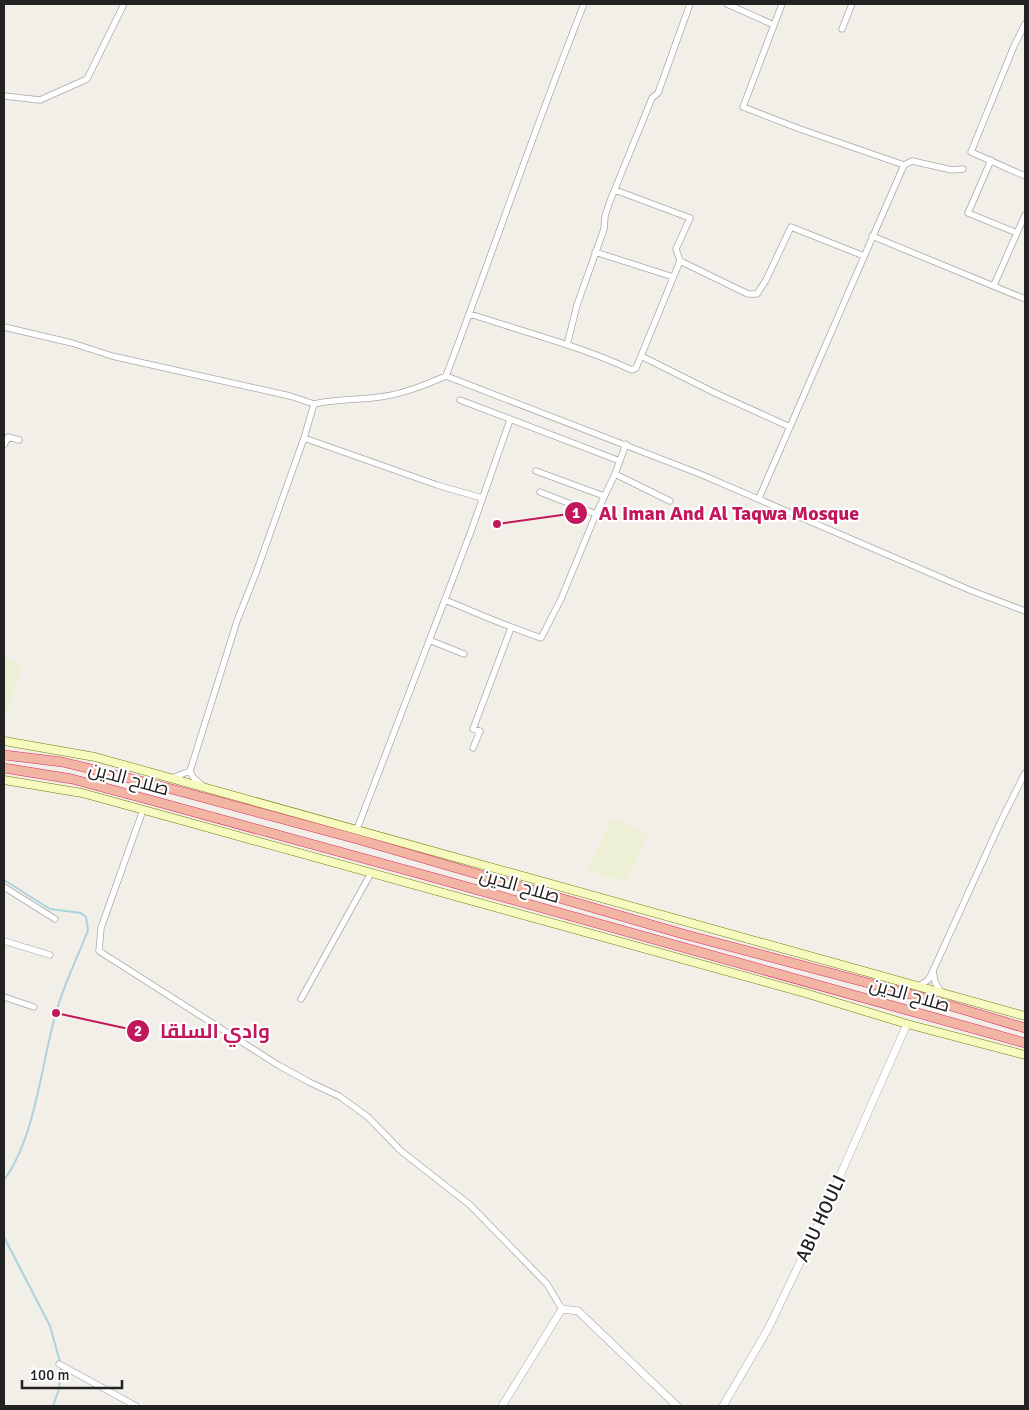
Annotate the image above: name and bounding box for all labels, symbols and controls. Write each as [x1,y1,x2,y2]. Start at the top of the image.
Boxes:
callout: Al Iman And Al Taqwa Mosque [563,495,869,530]
text: Al Iman And Al Taqwa Mosque [599,501,859,526]
text: 1 [572,504,580,522]
street label: صلاح الدين [86,757,172,802]
street label: صلاح الدين [477,863,563,910]
street label: صلاح الدين [867,972,953,1019]
callout: وادي السلقا [126,1013,280,1048]
text: وادي السلقا [160,1019,270,1047]
text: 2 [134,1022,142,1040]
street label: ABU HOULI [790,1171,852,1266]
scale bar [22,1358,122,1390]
text: 100 m [30,1366,70,1384]

